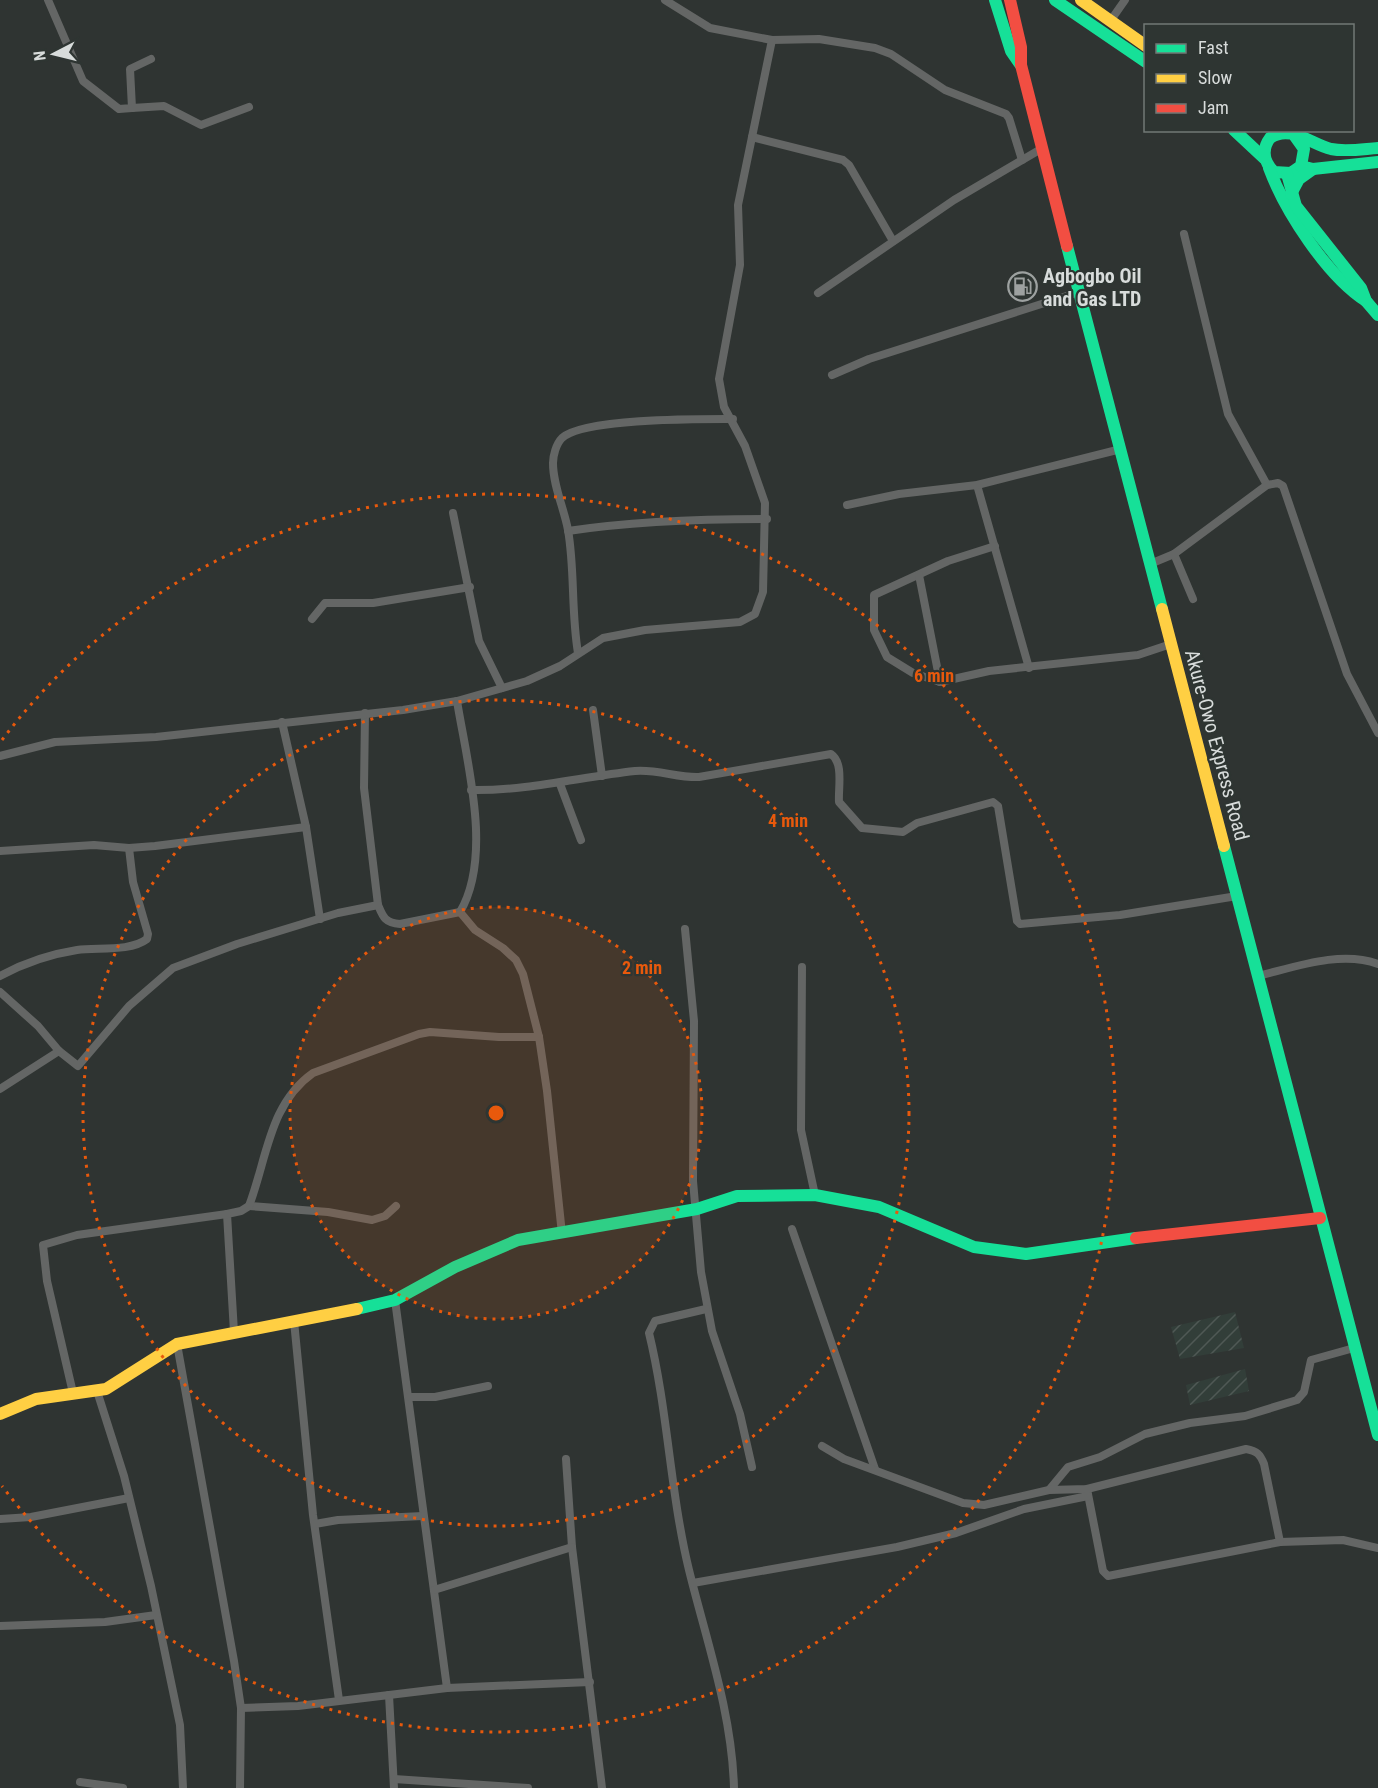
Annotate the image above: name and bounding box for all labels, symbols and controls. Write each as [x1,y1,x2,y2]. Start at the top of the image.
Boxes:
north arrow [24,24,84,84]
legend [1144,24,1354,132]
text: Fast [1198,37,1229,58]
text: N [30,50,50,62]
text: Slow [1198,67,1233,88]
text: Jam [1198,97,1229,118]
place label: Agbogbo Oil and Gas LTD [1043,264,1142,311]
fuel station icon: Agbogbo Oil and Gas LTD [1006,271,1038,303]
street label: Akure-Owo Express Road [1180,647,1254,843]
text: 6 min [914,665,954,686]
text: 4 min [768,810,808,831]
text: 2 min [622,957,662,978]
centre of rings [486,1103,506,1123]

